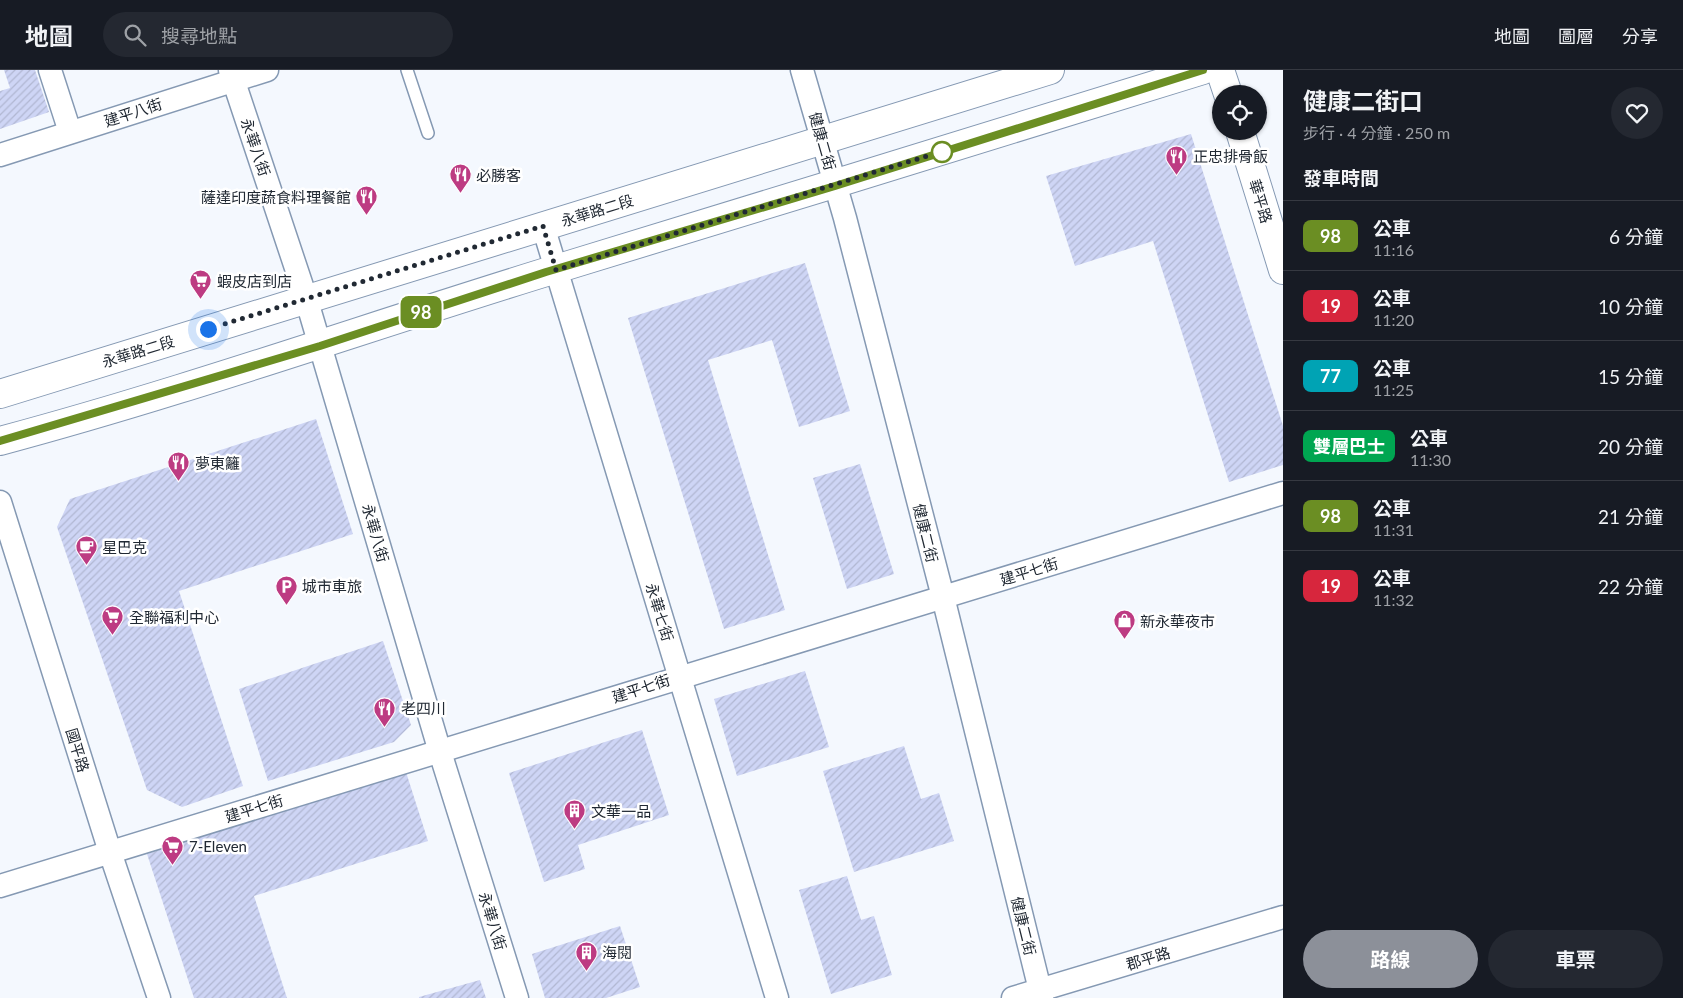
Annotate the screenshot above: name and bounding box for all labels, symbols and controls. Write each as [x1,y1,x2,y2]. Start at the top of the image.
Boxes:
search box [103,12,453,57]
text: 地圖 [25,21,73,50]
icon: search [121,21,149,49]
text: 搜尋地點 [161,24,237,47]
text: 地圖 [1494,25,1530,47]
text: 圖層 [1558,25,1594,47]
text: 分享 [1622,25,1658,47]
map controls [1212,85,1267,140]
button: locate [1212,85,1267,140]
text: 健康二街口 [1303,86,1423,115]
button: heart [1611,87,1663,139]
street label: 建平八街 [102,94,164,130]
street label: 健康二街 [806,110,840,172]
street label: 永華八街 [238,116,274,178]
text: 步行 · 4 分鐘 · 250 m [1303,123,1450,142]
unlabelled marker [931,141,953,163]
restaurant icon: 正忠排骨飯 [1165,144,1189,175]
place label: 正忠排骨飯 [1193,147,1268,165]
restaurant icon: 必勝客 [448,163,472,194]
place label: 必勝客 [476,166,521,184]
text: 發車時間 [1303,166,1379,189]
street label: 華平路 [1246,177,1276,225]
restaurant icon: 薩達印度蔬食料理餐館 [355,185,379,216]
place label: 薩達印度蔬食料理餐館 [201,188,351,206]
street label: 永華路二段 [558,190,636,230]
text: 公車 [1373,216,1411,239]
text: 98 [1320,225,1341,247]
text: 6 分鐘 [1609,225,1663,248]
text: 11:16 [1373,240,1414,259]
supermarket icon: 蝦皮店到店 [189,269,213,300]
place label: 蝦皮店到店 [217,272,292,290]
text: 公車 [1373,286,1411,309]
text: 19 [1320,295,1341,317]
text: 10 分鐘 [1598,295,1663,318]
line badge: 98 [398,296,444,328]
text: 98 [411,301,431,323]
text: 11:20 [1373,310,1414,329]
your location [196,317,221,342]
street label: 永華路二段 [99,331,177,371]
text: 公車 [1373,356,1411,379]
text: 77 [1320,365,1341,387]
text: 15 分鐘 [1598,365,1663,388]
text: 11:25 [1373,380,1414,399]
text: 公車 [1410,426,1448,449]
text: 雙層巴士 [1313,435,1385,457]
text: 20 分鐘 [1598,435,1663,458]
text: 11:30 [1410,450,1451,469]
restaurant icon: 夢東籬 [167,451,191,482]
place label: 夢東籬 [195,454,240,472]
text: 公車 [1373,496,1411,519]
street label: 永華八街 [359,502,393,564]
street label: 健康二街 [910,502,942,564]
text: 98 [1320,505,1341,527]
text: 21 分鐘 [1598,505,1663,528]
text: 11:31 [1373,520,1414,539]
cafe icon: 星巴克 [74,535,98,566]
place label: 星巴克 [102,538,147,556]
street label: 建平七街 [998,554,1060,588]
text: 公車 [1373,566,1411,589]
parking icon: 城市車旅 [274,574,298,605]
text: 19 [1320,575,1341,597]
text: 22 分鐘 [1598,575,1663,598]
place label: 城市車旅 [302,577,362,595]
street label: 永華七街 [643,581,677,643]
text: 11:32 [1373,590,1414,609]
supermarket icon: 全聯福利中心 [101,605,125,636]
place label: 全聯福利中心 [129,608,219,626]
shop icon: 新永華夜市 [1112,609,1136,640]
place label: 新永華夜市 [1140,612,1215,630]
street label: 建平七街 [610,670,672,706]
restaurant icon: 老四川 [373,696,397,727]
place label: 老四川 [401,699,446,717]
street label: 國平路 [63,726,93,774]
street label: 建平七街 [223,791,285,825]
building icon: 文華一品 [563,799,587,830]
place label: 文華一品 [591,802,651,820]
supermarket icon: 7-Eleven [161,834,185,865]
place label: 7-Eleven [189,837,247,855]
street label: 永華八街 [476,890,510,952]
street label: 健康二街 [1008,895,1040,957]
button: 路線 [1303,930,1478,988]
button: 車票 [1488,930,1663,988]
building icon: 海閱 [574,940,598,971]
place label: 海閱 [602,943,632,961]
street label: 郡平路 [1124,943,1172,973]

